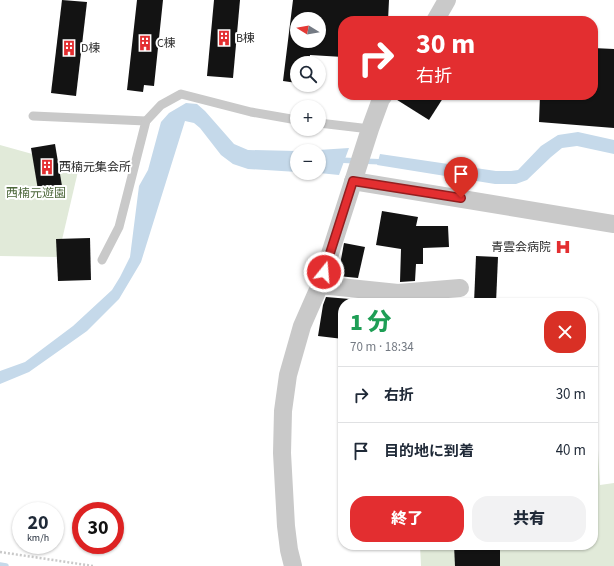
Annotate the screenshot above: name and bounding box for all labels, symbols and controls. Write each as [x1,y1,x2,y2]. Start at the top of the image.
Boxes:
north arrow [290,12,326,48]
map controls [290,12,326,180]
text: 30 m [416,24,475,64]
building icon: B棟 [215,29,233,47]
place label: B棟 [236,30,255,47]
icon: right [350,32,402,84]
building icon: C棟 [136,34,154,52]
place label: C棟 [157,35,176,52]
building icon: D棟 [60,39,78,57]
place label: D棟 [81,40,100,57]
button: search [290,56,326,92]
text: 右折 [416,64,452,89]
button: + [290,100,326,136]
button: − [290,144,326,180]
pin [444,157,478,198]
building icon: 西楠元集会所 [38,158,56,176]
place label: 西楠元集会所 [59,159,131,176]
icon: arrive [450,163,472,185]
park label: 西楠元遊園 [6,185,66,202]
hospital icon: 青雲会病院 [554,238,572,256]
place label: 青雲会病院 [491,239,551,256]
position arrow [303,251,345,293]
text: 1 分 [350,305,392,340]
button: close [544,311,586,353]
text: 70 m · 18:34 [350,338,414,356]
icon: right [350,384,372,406]
text: 30 m [556,384,586,405]
text: 右折 [384,385,414,406]
icon: arrive [350,440,372,462]
text: 40 m [556,440,586,461]
text: 目的地に到着 [384,441,474,462]
button: 終了 [350,496,464,542]
button: 共有 [472,496,586,542]
speed limit sign: 30 [72,502,124,554]
text: 20 [27,509,49,537]
text: km/h [27,531,49,545]

